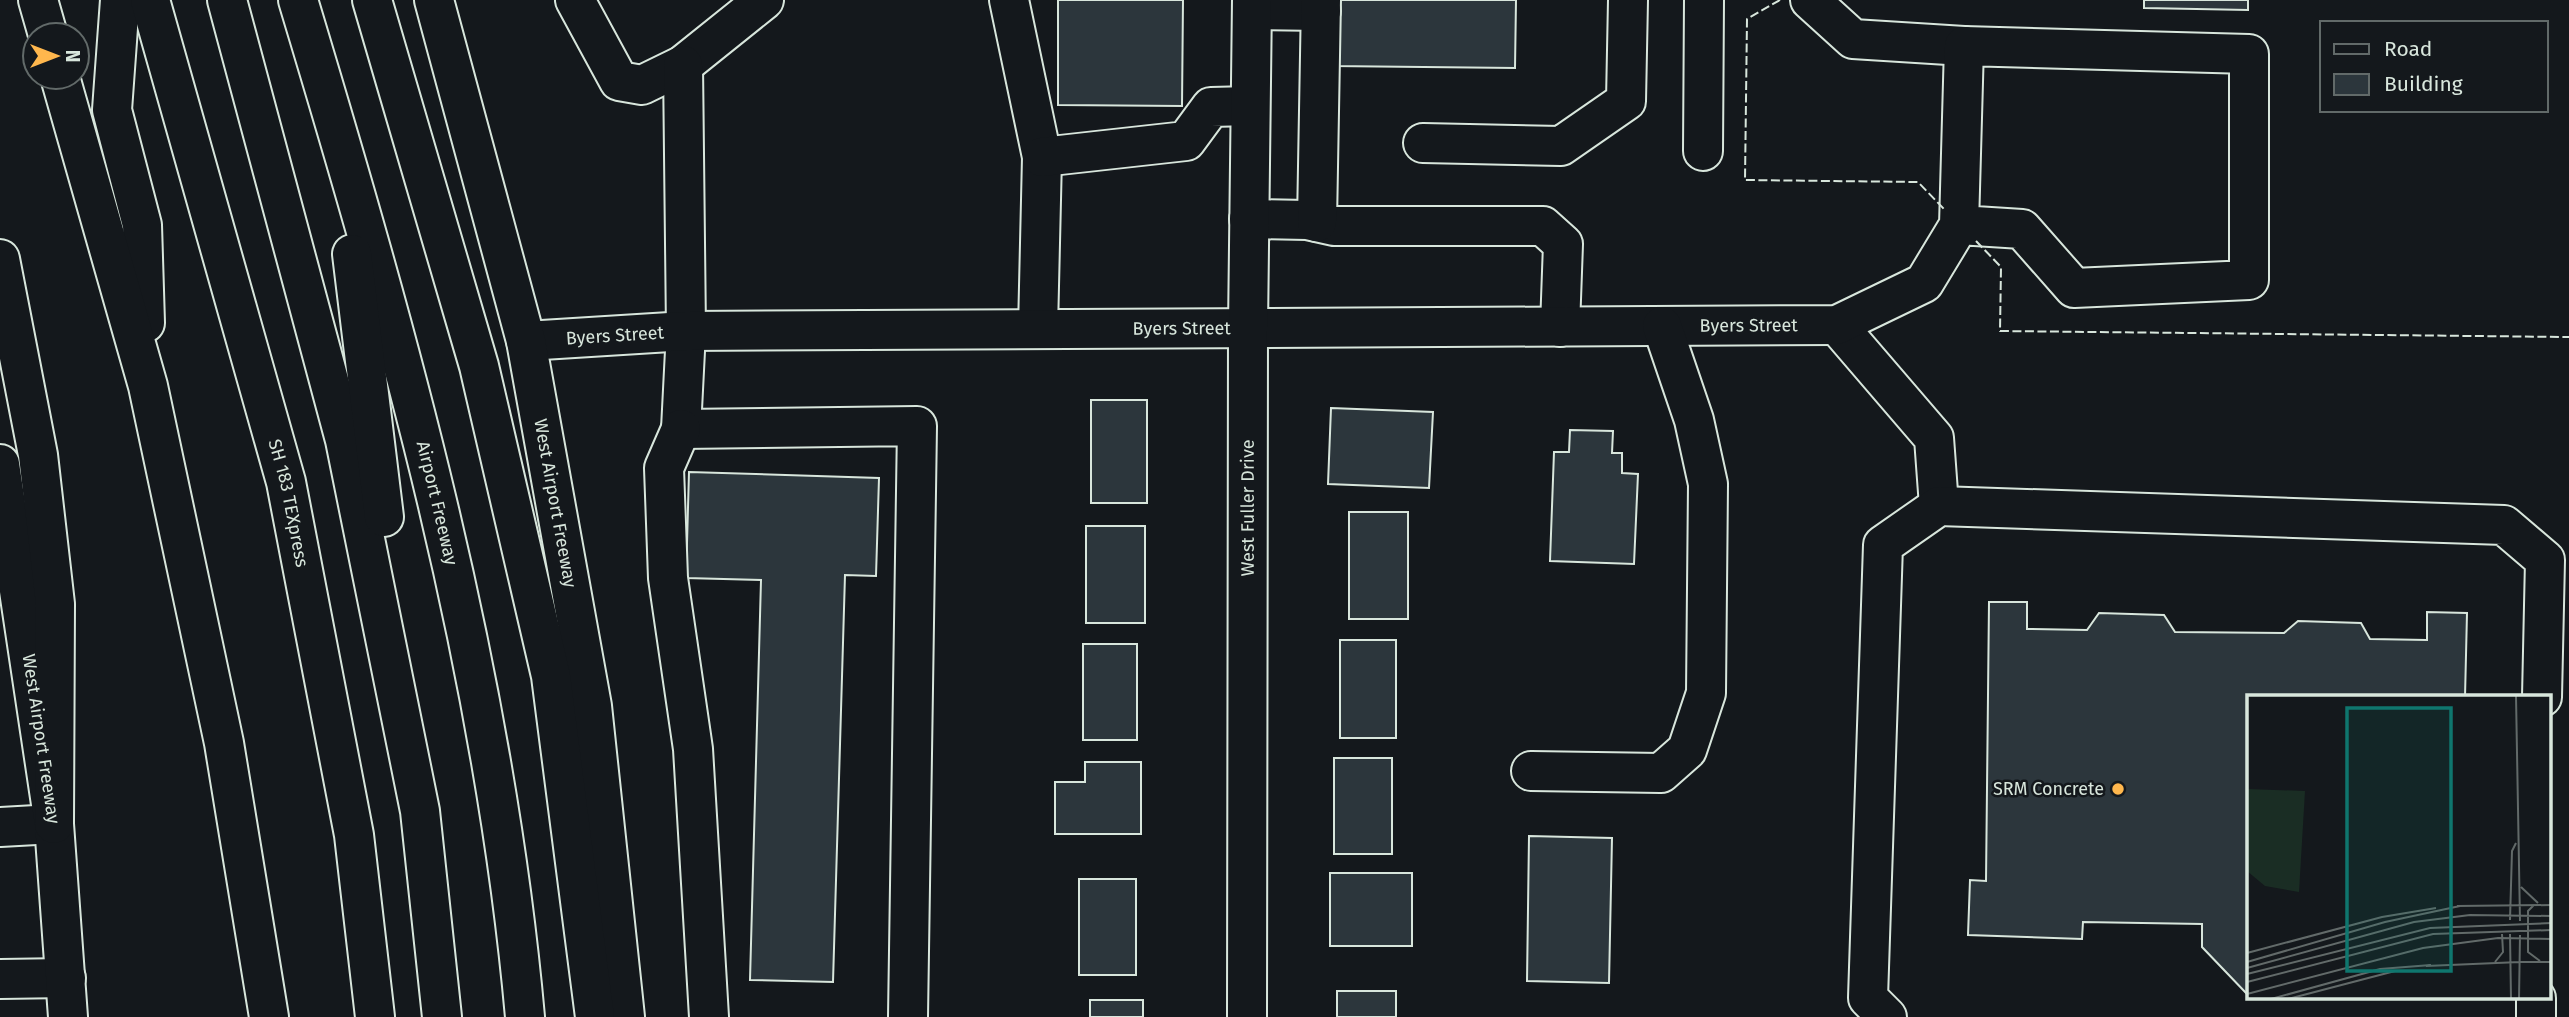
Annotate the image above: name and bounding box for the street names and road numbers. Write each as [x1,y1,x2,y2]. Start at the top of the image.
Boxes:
street label: Byers Street [1699,314,1798,337]
street label: Byers Street [1132,317,1231,340]
street label: Byers Street [565,321,665,349]
street label: West Airport Freeway [529,417,581,590]
street label: SH 183 TEXpress [263,437,313,569]
street label: Airport Freeway [412,439,463,567]
street label: West Fuller Drive [1237,439,1259,577]
street label: West Airport Freeway [18,653,65,825]

